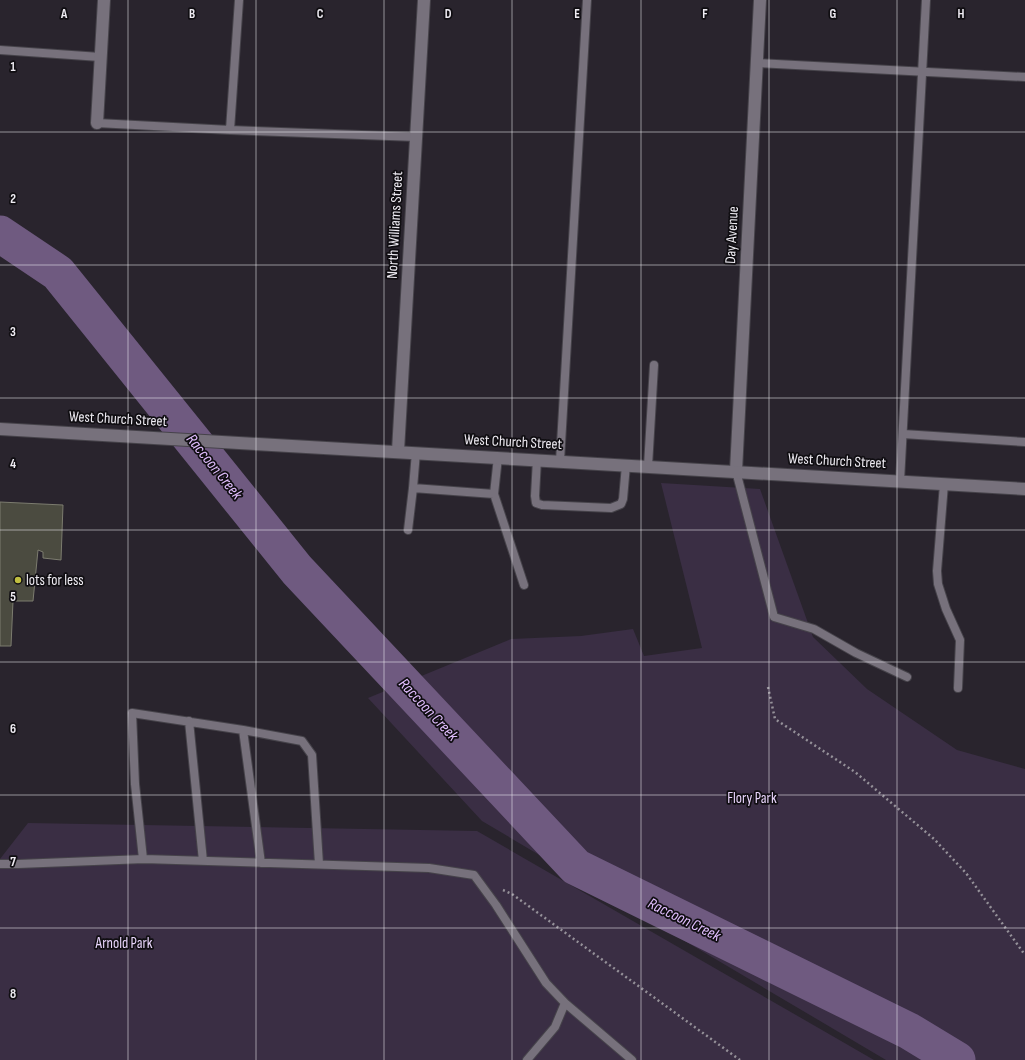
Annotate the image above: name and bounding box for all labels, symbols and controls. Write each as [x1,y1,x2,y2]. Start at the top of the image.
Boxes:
text: A [60,6,68,22]
text: B [189,6,195,22]
text: C [317,6,324,22]
text: D [445,6,452,22]
text: E [574,6,580,22]
text: F [702,6,708,22]
text: G [830,6,837,22]
text: H [958,6,965,22]
text: 1 [10,59,16,75]
street label: North Williams Street [383,170,407,279]
text: 2 [10,191,16,207]
street label: Day Avenue [721,206,743,264]
text: 3 [10,324,16,340]
street label: West Church Street [68,407,168,431]
street label: West Church Street [463,430,563,454]
water label: Raccoon Creek [182,431,247,504]
street label: West Church Street [787,449,887,473]
text: 4 [10,456,16,472]
place label: lots for less [26,571,84,590]
marker: lots for less [13,575,23,585]
text: 5 [10,589,16,605]
water label: Raccoon Creek [394,675,462,746]
text: 6 [10,721,16,737]
park label: Flory Park [727,789,777,808]
text: 7 [10,854,16,870]
water label: Raccoon Creek [645,894,724,946]
park label: Arnold Park [94,934,153,953]
text: 8 [10,986,16,1002]

